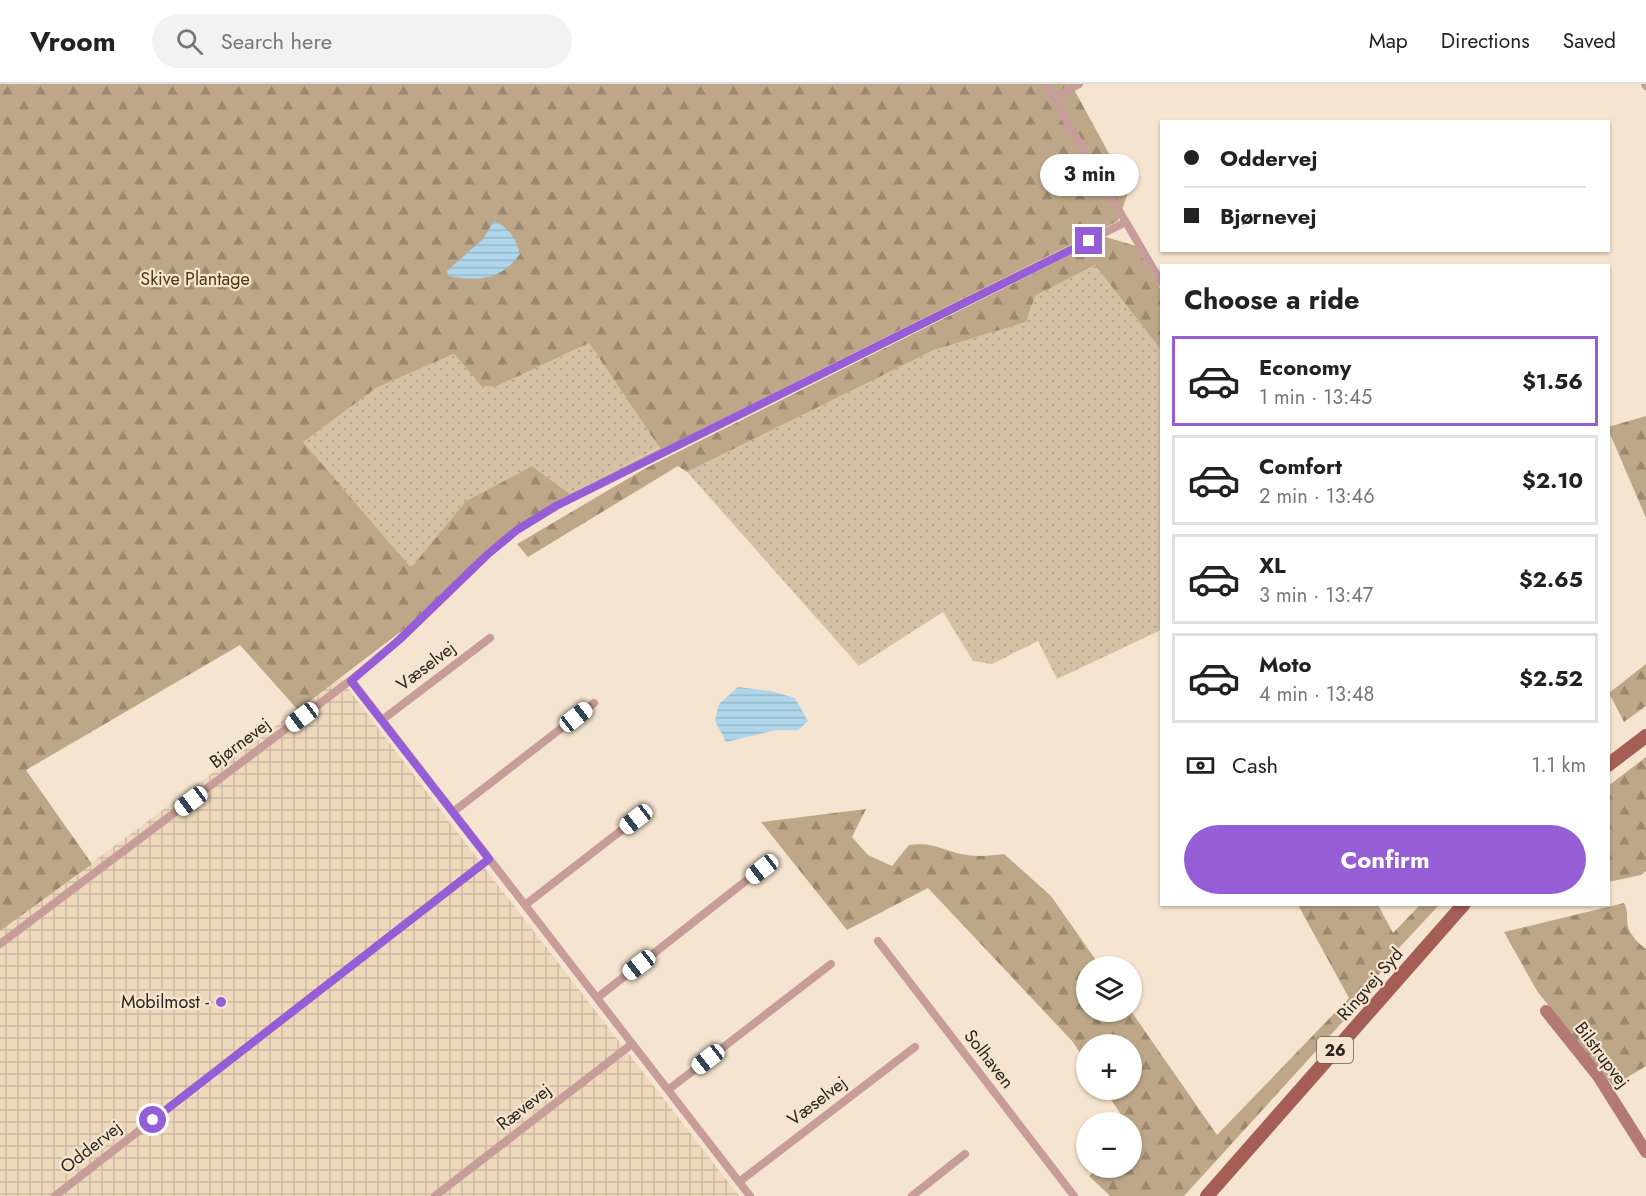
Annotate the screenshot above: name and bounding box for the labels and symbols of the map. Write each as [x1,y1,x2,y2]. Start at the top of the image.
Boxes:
callout: 3 min [1040,154,1138,196]
route end [1075,227,1102,254]
park label: Skive Plantage [140,266,250,292]
street label: Væselvej [391,635,461,697]
car [282,699,322,735]
car [556,699,596,735]
street label: Bjørnevej [204,711,276,775]
car [171,783,211,819]
car [616,801,656,837]
car [742,851,782,887]
street label: Ringvej Syd [1331,942,1409,1026]
car [619,947,659,983]
place label: Mobilmost - [121,989,209,1015]
marker: Mobilmost - [214,995,228,1009]
street label: Bilstrupvej [1568,1016,1636,1094]
street label: Solhaven [958,1024,1020,1094]
road number: 26 [1317,1037,1353,1063]
car [688,1041,728,1077]
street label: Væselvej [782,1070,852,1132]
street label: Rævevej [491,1077,557,1137]
route start [139,1106,166,1133]
street label: Oddervej [55,1115,127,1179]

